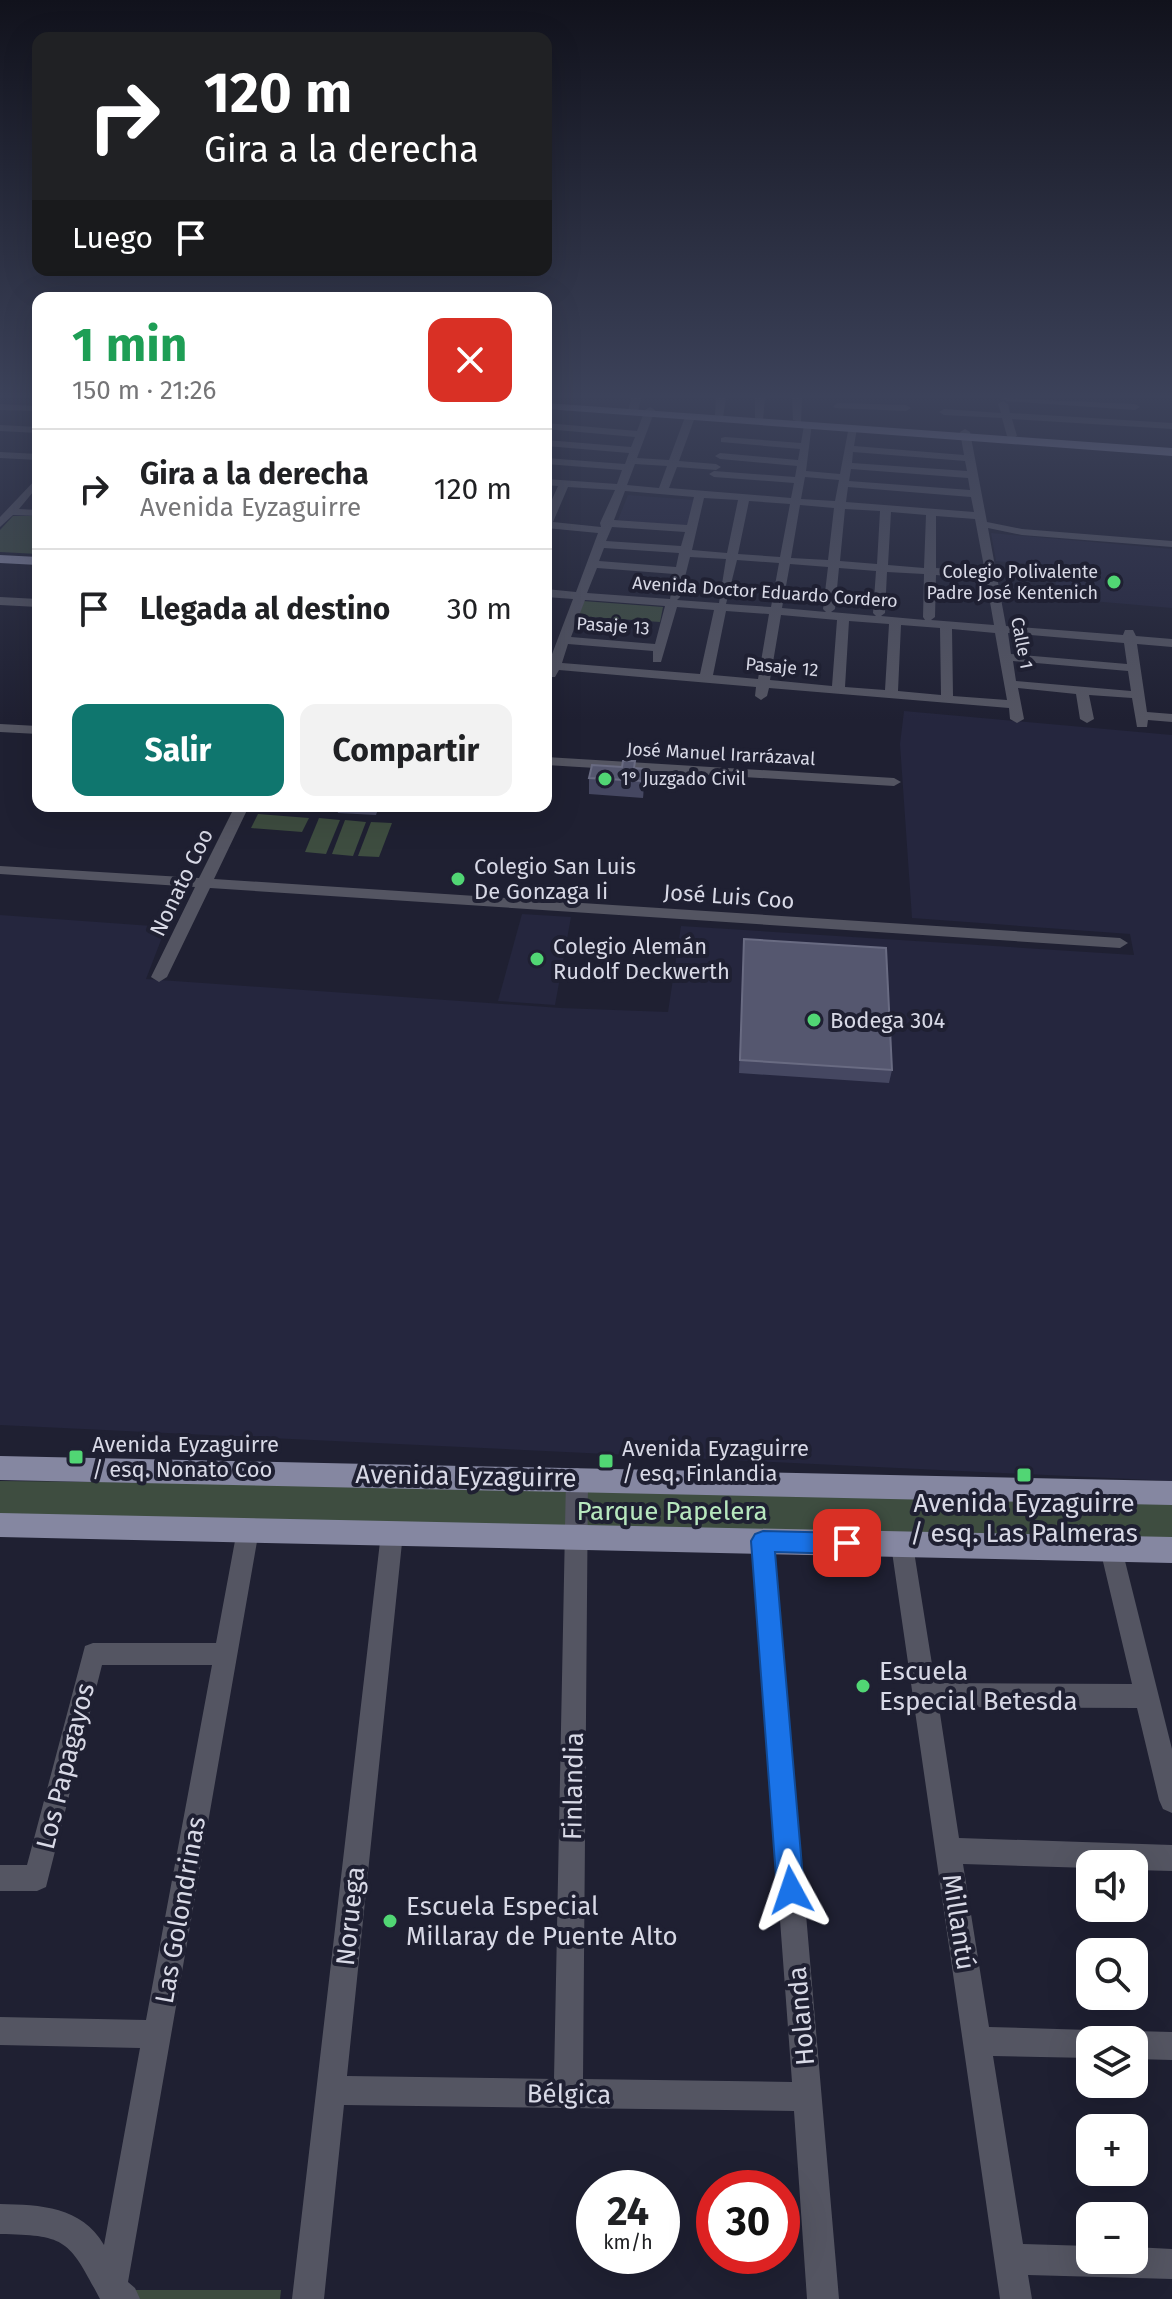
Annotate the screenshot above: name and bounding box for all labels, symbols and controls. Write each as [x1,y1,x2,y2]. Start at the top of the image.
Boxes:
text: 120 m [204,60,352,127]
icon: right [72,64,176,168]
text: Gira a la derecha [204,128,479,172]
icon: arrive [169,216,213,260]
text: Luego [72,220,153,256]
text: 1 min [72,316,187,374]
button: close [428,318,512,402]
text: 150 m · 21:26 [72,375,216,406]
text: Gira a la derecha [140,456,369,492]
icon: right [72,467,116,511]
text: 120 m [434,471,512,507]
text: Avenida Eyzaguirre [140,492,361,523]
place label: Colegio Polivalente Padre José Kentenich [926,561,1098,604]
street label: Avenida Doctor Eduardo Cordero [632,572,898,612]
marker: Colegio Polivalente Padre José Kentenich [1105,573,1123,591]
icon: arrive [72,587,116,631]
text: Llegada al destino [140,591,390,627]
text: 30 m [447,591,512,627]
street label: Pasaje 13 [576,612,650,640]
street label: Calle 1 [1006,615,1038,671]
street label: Pasaje 12 [745,653,820,681]
button: Salir [72,704,284,796]
button: Compartir [300,704,512,796]
street label: José Manuel Irarrázaval [626,738,816,770]
place label: 1° Juzgado Civil [621,768,746,790]
marker: 1° Juzgado Civil [596,770,614,788]
street label: Nonato Coo [144,824,219,941]
place label: Colegio San Luis De Gonzaga Ii [474,853,636,905]
marker: Colegio San Luis De Gonzaga Ii [449,870,467,888]
street label: José Luis Coo [663,878,795,915]
place label: Colegio Alemán Rudolf Deckwerth [553,933,730,985]
marker: Colegio Alemán Rudolf Deckwerth [528,950,546,968]
place label: Bodega 304 [830,1007,945,1034]
marker: Bodega 304 [805,1011,823,1029]
place label: Avenida Eyzaguirre / esq. Nonato Coo [92,1431,279,1483]
place label: Avenida Eyzaguirre / esq. Finlandia [622,1435,809,1487]
marker: Avenida Eyzaguirre / esq. Nonato Coo [67,1448,85,1466]
marker: Avenida Eyzaguirre / esq. Finlandia [597,1452,615,1470]
street label: Avenida Eyzaguirre [355,1459,577,1494]
marker: Avenida Eyzaguirre / esq. Las Palmeras [1015,1466,1033,1484]
place label: Avenida Eyzaguirre / esq. Las Palmeras [910,1488,1138,1549]
park label: Parque Papelera [576,1496,768,1527]
pin [813,1509,881,1577]
icon: arrive [825,1521,869,1565]
place label: Escuela Especial Betesda [879,1656,1078,1717]
marker: Escuela Especial Betesda [854,1677,872,1695]
street label: Los Papagayos [30,1680,101,1852]
street label: Finlandia [557,1732,590,1840]
street label: Las Golondrinas [149,1814,212,2006]
position arrow [749,1848,833,1932]
map controls [1076,1850,1148,2274]
button: sound [1076,1850,1148,1922]
street label: Noruega [330,1865,371,1967]
street label: Millantú [936,1872,981,1972]
place label: Escuela Especial Millaray de Puente Alto [406,1891,678,1952]
marker: Escuela Especial Millaray de Puente Alto [381,1912,399,1930]
button: search [1076,1938,1148,2010]
street label: Holanda [782,1965,821,2067]
button: layers [1076,2026,1148,2098]
street label: Bélgica [526,2078,612,2111]
button: + [1076,2114,1148,2186]
speed limit sign: 30 [696,2170,800,2274]
text: 24 [607,2188,649,2236]
button: − [1076,2202,1148,2274]
text: km/h [603,2230,653,2254]

